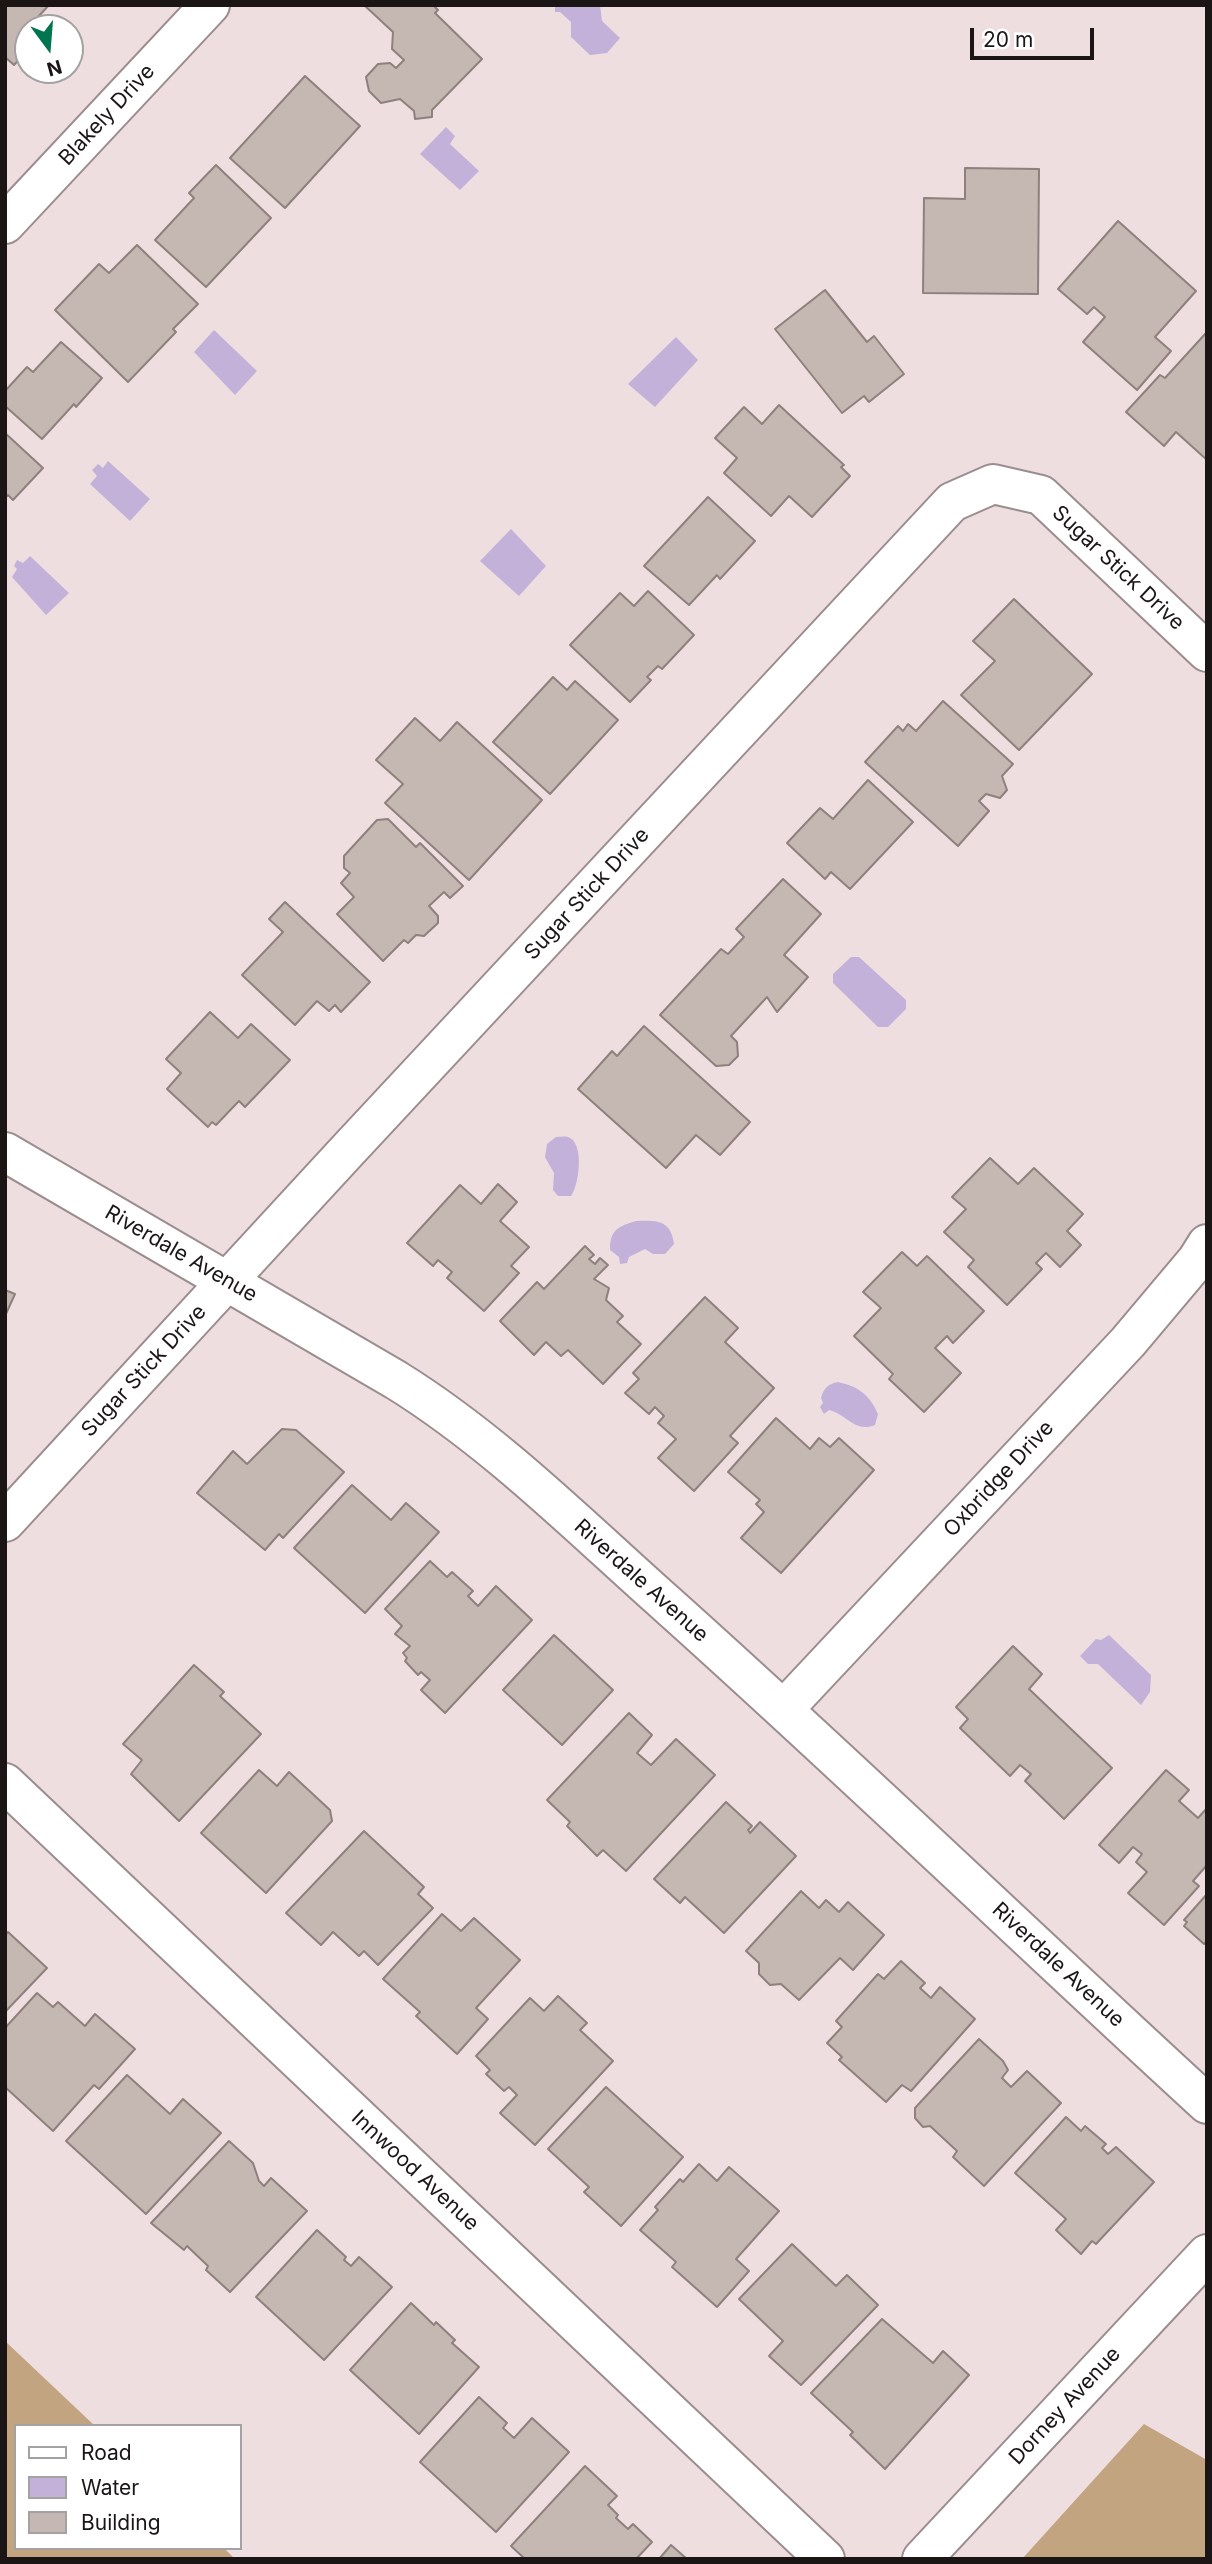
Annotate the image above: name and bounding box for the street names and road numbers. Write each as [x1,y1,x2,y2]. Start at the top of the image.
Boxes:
street label: Blakely Drive [54,59,160,171]
street label: Sugar Stick Drive [1047,500,1189,636]
street label: Sugar Stick Drive [519,823,655,965]
street label: Riverdale Avenue [100,1200,262,1308]
street label: Sugar Stick Drive [76,1300,212,1442]
street label: Oxbridge Drive [939,1416,1059,1542]
street label: Riverdale Avenue [569,1514,713,1648]
street label: Riverdale Avenue [987,1897,1129,2033]
street label: Innwood Avenue [346,2106,484,2236]
street label: Dorney Avenue [1004,2342,1126,2470]

